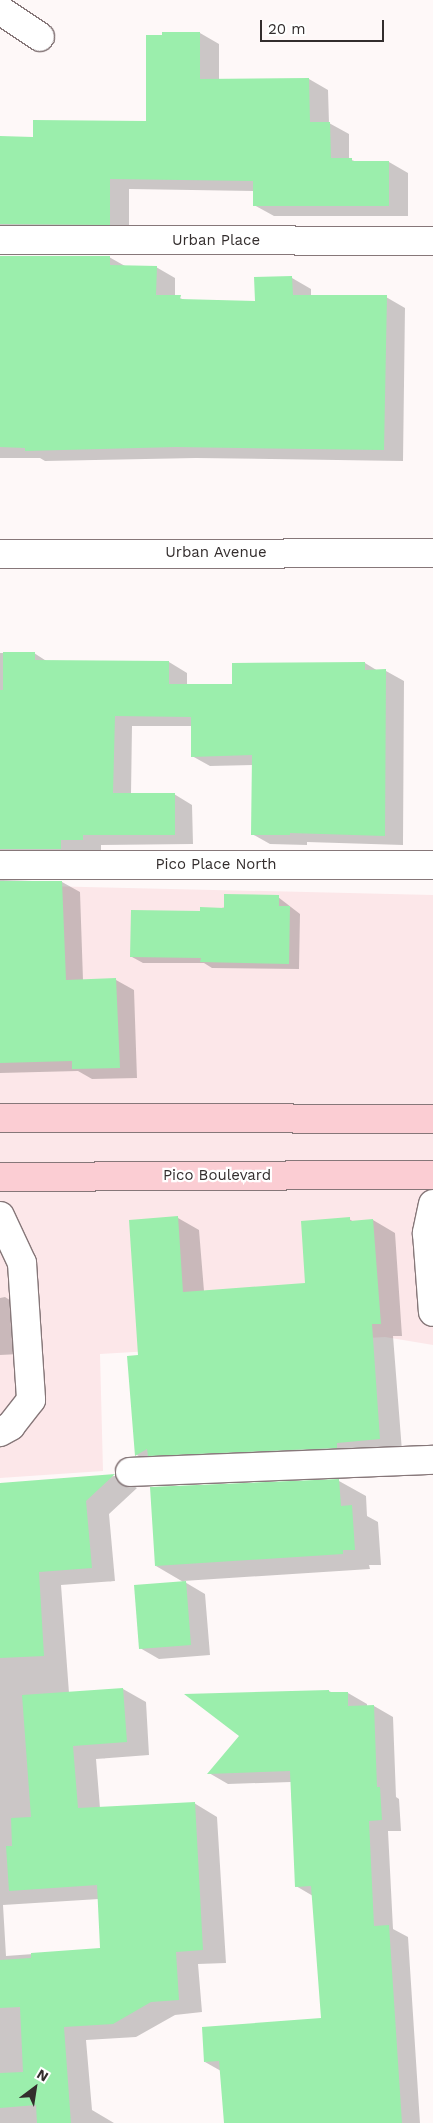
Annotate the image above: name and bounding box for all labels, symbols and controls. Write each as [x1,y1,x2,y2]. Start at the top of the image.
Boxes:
scale bar [263,10,387,42]
text: 20 m [268,20,306,38]
street label: Urban Place [172,232,260,250]
street label: Urban Avenue [165,544,267,562]
street label: Pico Place North [155,856,277,874]
street label: Pico Boulevard [163,1167,271,1185]
north arrow [10,2063,60,2113]
text: N [34,2066,51,2085]

